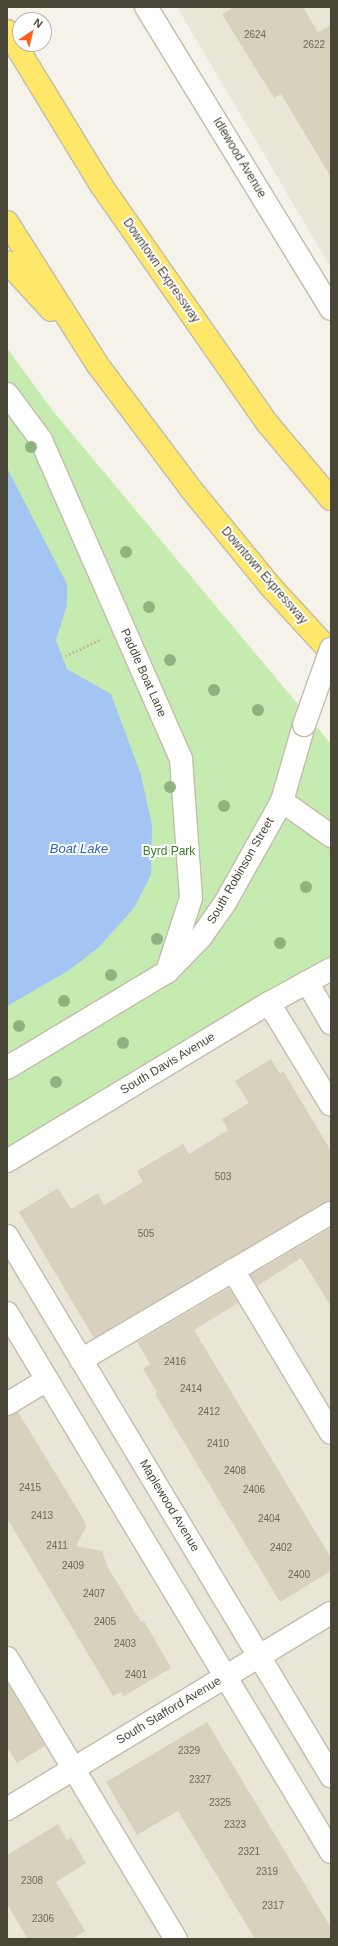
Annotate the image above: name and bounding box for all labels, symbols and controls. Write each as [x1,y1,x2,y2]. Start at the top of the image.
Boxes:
north arrow [12,12,52,52]
text: N [32,16,45,30]
house number: 2624 [244,29,266,41]
house number: 2622 [303,39,325,51]
street label: Idlewood Avenue [209,115,269,201]
street label: Downtown Expressway [120,216,202,326]
street label: Downtown Expressway [218,524,310,628]
street label: Paddle Boat Lane [117,626,169,720]
street label: South Robinson Street [205,815,277,927]
water label: Boat Lake [50,841,108,857]
park label: Byrd Park [143,845,195,859]
street label: South Davis Avenue [118,1030,218,1098]
house number: 503 [215,1171,231,1183]
house number: 505 [138,1228,154,1240]
house number: 2416 [164,1356,186,1368]
house number: 2414 [180,1383,202,1395]
house number: 2412 [198,1406,220,1418]
house number: 2410 [207,1438,229,1450]
street label: Maplewood Avenue [136,1457,202,1555]
house number: 2408 [224,1465,246,1477]
house number: 2415 [19,1482,41,1494]
house number: 2406 [243,1484,265,1496]
house number: 2413 [31,1510,53,1522]
house number: 2404 [258,1513,280,1525]
house number: 2411 [46,1540,68,1552]
house number: 2402 [270,1542,292,1554]
house number: 2409 [62,1560,84,1572]
house number: 2400 [288,1569,310,1581]
house number: 2407 [83,1588,105,1600]
house number: 2405 [94,1616,116,1628]
house number: 2403 [114,1638,136,1650]
house number: 2401 [125,1669,147,1681]
street label: South Stafford Avenue [114,1674,224,1748]
house number: 2329 [178,1745,200,1757]
house number: 2327 [189,1774,211,1786]
house number: 2325 [209,1797,231,1809]
house number: 2323 [224,1819,246,1831]
house number: 2321 [238,1846,260,1858]
house number: 2319 [256,1866,278,1878]
house number: 2308 [21,1875,43,1887]
house number: 2317 [262,1900,284,1912]
house number: 2306 [32,1913,54,1925]

